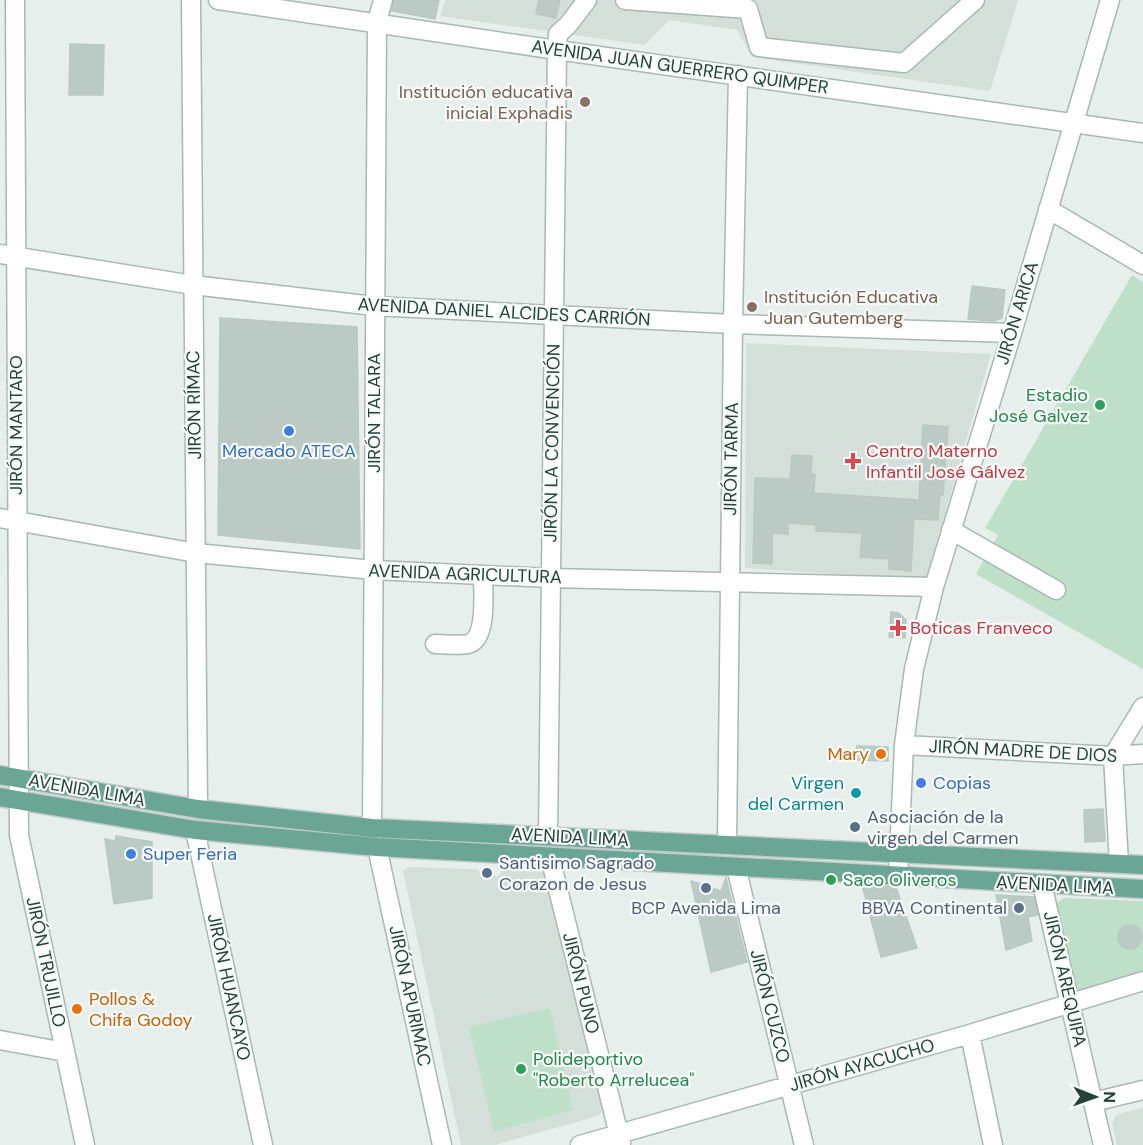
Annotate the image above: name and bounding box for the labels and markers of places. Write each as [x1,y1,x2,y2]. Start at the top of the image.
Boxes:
place label: Institución educativa inicial Exphadis [399,80,573,125]
marker: Institución educativa inicial Exphadis [578,95,592,109]
place label: Institución Educativa Juan Gutemberg [764,285,938,330]
marker: Institución Educativa Juan Gutemberg [745,300,759,314]
place label: Estadio José Galvez [989,383,1088,428]
marker: Estadio José Galvez [1093,398,1107,412]
marker: Mercado ATECA [282,424,296,438]
place label: Mercado ATECA [222,439,356,463]
place label: Centro Materno Infantil José Gálvez [866,439,1025,484]
marker: Centro Materno Infantil José Gálvez [844,452,862,470]
place label: Boticas Franveco [910,616,1053,640]
marker: Boticas Franveco [891,621,905,635]
place label: Mary [827,742,869,766]
marker: Mary [874,747,888,761]
place label: Virgen del Carmen [748,771,844,816]
place label: Copias [933,771,991,795]
marker: Copias [914,776,928,790]
marker: Virgen del Carmen [849,786,863,800]
place label: Asociación de la virgen del Carmen [867,805,1019,850]
marker: Asociación de la virgen del Carmen [848,820,862,834]
place label: Super Feria [143,842,237,866]
marker: Super Feria [124,847,138,861]
place label: Santisimo Sagrado Corazon de Jesus [499,851,654,896]
marker: Santisimo Sagrado Corazon de Jesus [480,866,494,880]
place label: Saco Oliveros [843,868,957,892]
marker: Saco Oliveros [824,873,838,887]
marker: BCP Avenida Lima [699,881,713,895]
place label: BCP Avenida Lima [631,896,781,920]
place label: BBVA Continental [862,896,1007,920]
marker: BBVA Continental [1012,901,1026,915]
place label: Pollos & Chifa Godoy [89,987,192,1032]
marker: Pollos & Chifa Godoy [70,1002,84,1016]
place label: Polideportivo "Roberto Arrelucea" [533,1047,695,1092]
marker: Polideportivo "Roberto Arrelucea" [514,1062,528,1076]

